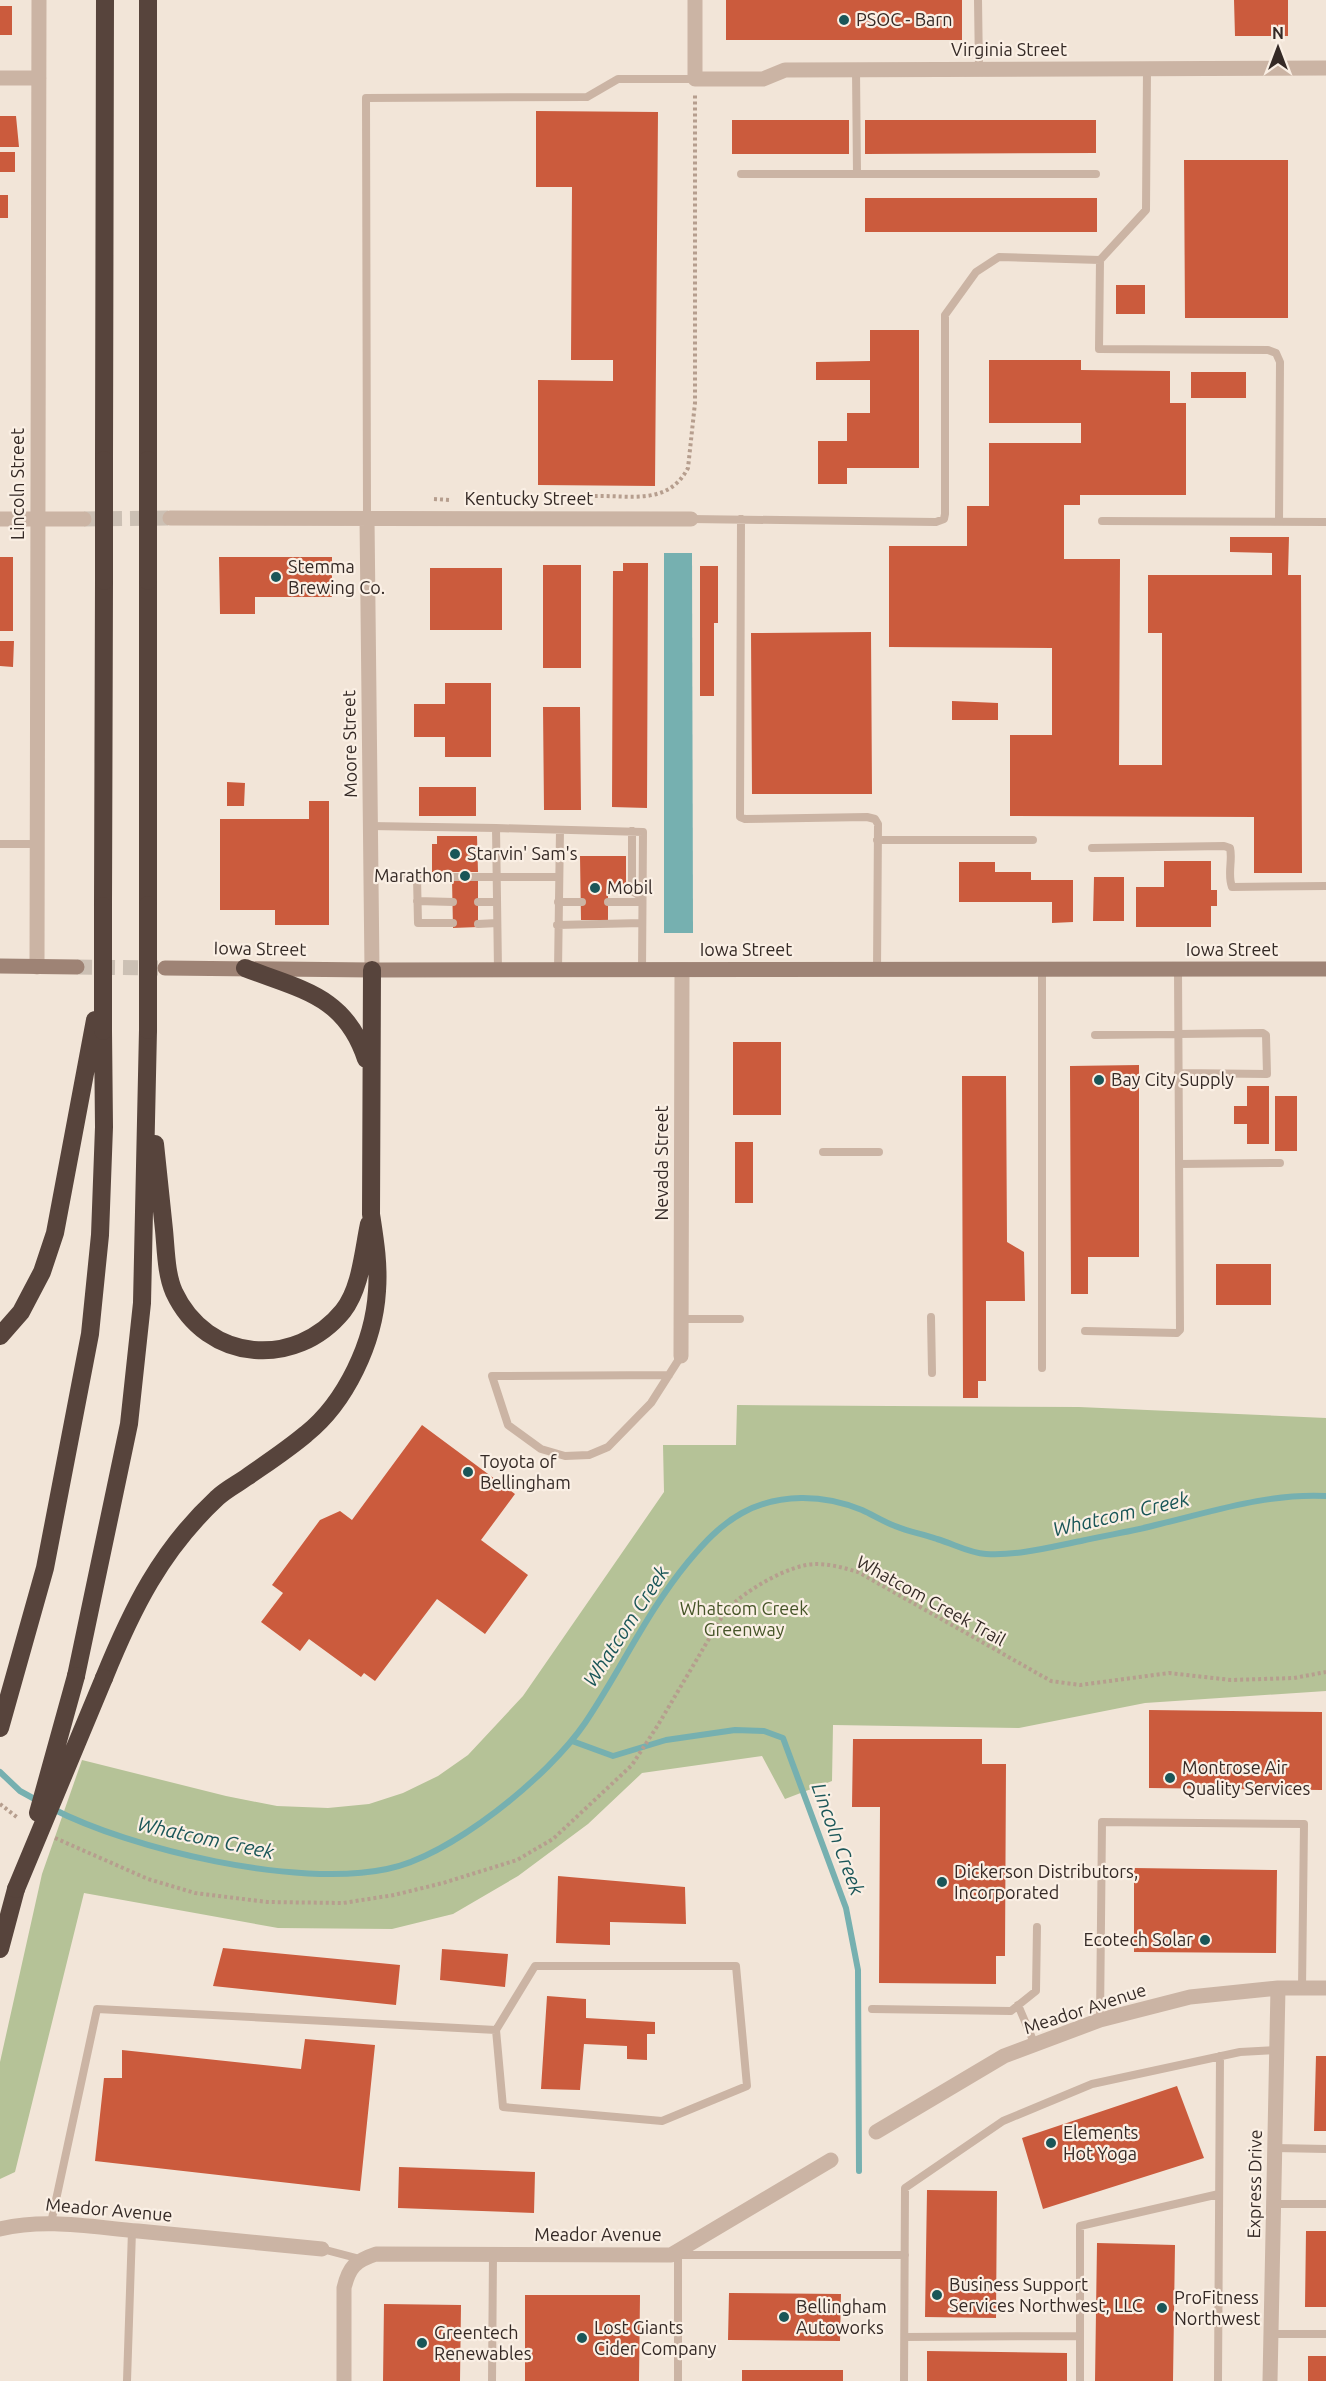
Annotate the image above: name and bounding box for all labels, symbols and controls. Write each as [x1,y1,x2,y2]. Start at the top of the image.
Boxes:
place label: PSOC - Barn [856,9,952,29]
marker: PSOC - Barn [837,13,851,27]
north arrow [1248,18,1308,78]
text: N [1272,24,1284,42]
street label: Virginia Street [951,39,1067,59]
street label: Lincoln Street [7,428,27,540]
street label: Kentucky Street [465,488,593,508]
place label: Stemma Brewing Co. [288,556,385,597]
marker: Stemma Brewing Co. [269,570,283,584]
street label: Moore Street [338,690,360,798]
place label: Starvin' Sam's [467,843,578,863]
marker: Starvin' Sam's [448,847,462,861]
place label: Marathon [374,865,453,885]
marker: Marathon [458,869,472,883]
place label: Mobil [607,877,653,897]
marker: Mobil [588,881,602,895]
street label: Iowa Street [213,937,307,959]
street label: Iowa Street [700,939,792,959]
street label: Iowa Street [1186,939,1278,959]
place label: Bay City Supply [1111,1069,1234,1089]
marker: Bay City Supply [1092,1073,1106,1087]
street label: Nevada Street [651,1106,671,1220]
place label: Toyota of Bellingham [480,1451,571,1492]
marker: Toyota of Bellingham [461,1465,475,1479]
water label: Whatcom Creek [1050,1486,1192,1540]
street label: Whatcom Creek Trail [854,1551,1010,1650]
water label: Whatcom Creek [578,1560,674,1690]
park label: Whatcom Creek Greenway [680,1598,808,1639]
place label: Montrose Air Quality Services [1182,1757,1310,1799]
marker: Montrose Air Quality Services [1163,1771,1177,1785]
water label: Lincoln Creek [807,1779,870,1899]
water label: Whatcom Creek [136,1812,277,1863]
place label: Dickerson Distributors, Incorporated [954,1861,1138,1902]
marker: Dickerson Distributors, Incorporated [935,1875,949,1889]
place label: Ecotech Solar [1084,1929,1193,1949]
marker: Ecotech Solar [1198,1933,1212,1947]
street label: Meador Avenue [1021,1979,1148,2037]
place label: Elements Hot Yoga [1063,2122,1139,2163]
street label: Express Drive [1243,2129,1265,2239]
marker: Elements Hot Yoga [1044,2136,1058,2150]
street label: Meador Avenue [45,2193,173,2225]
street label: Meador Avenue [534,2224,662,2244]
place label: Business Support Services Northwest, LLC [949,2274,1143,2315]
place label: ProFitness Northwest [1174,2287,1260,2328]
marker: Business Support Services Northwest, LLC [930,2288,944,2302]
place label: Bellingham Autoworks [796,2296,887,2337]
marker: ProFitness Northwest [1155,2301,1169,2315]
marker: Bellingham Autoworks [777,2310,791,2324]
place label: Lost Giants Cider Company [594,2317,717,2358]
place label: Greentech Renewables [434,2322,532,2363]
marker: Lost Giants Cider Company [575,2331,589,2345]
marker: Greentech Renewables [415,2336,429,2350]

